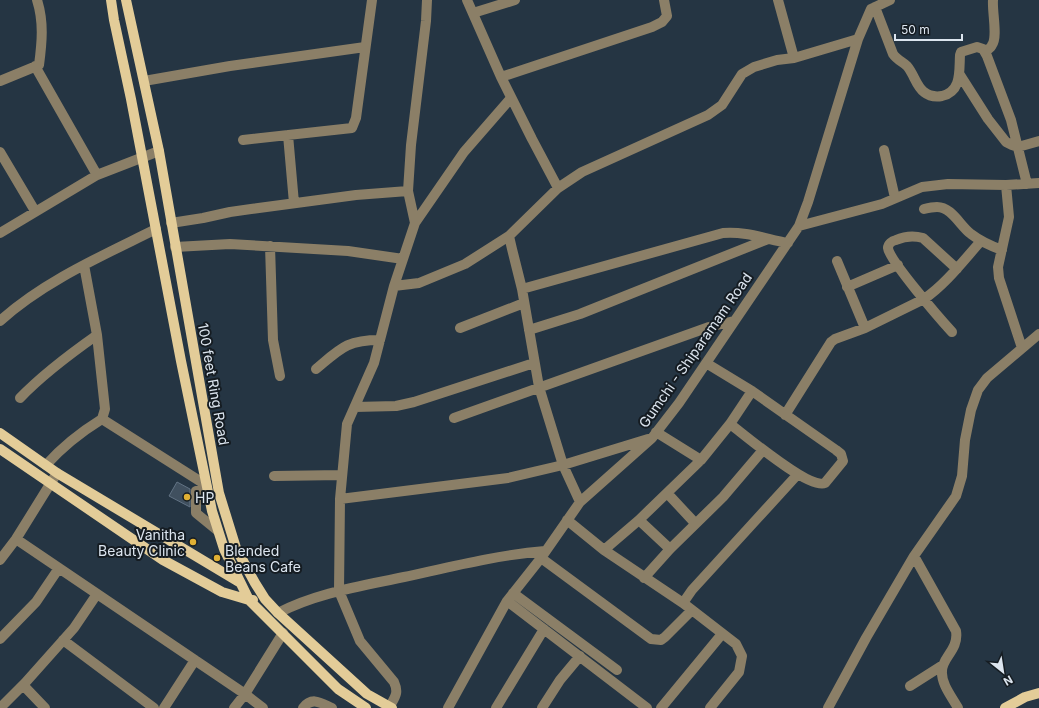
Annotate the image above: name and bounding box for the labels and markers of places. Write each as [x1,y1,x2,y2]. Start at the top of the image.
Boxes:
place label: HP [195,489,214,506]
marker: HP [182,492,192,502]
place label: Vanitha Beauty Clinic [98,526,185,559]
marker: Vanitha Beauty Clinic [188,537,198,547]
place label: Blended Beans Cafe [225,542,301,575]
marker: Blended Beans Cafe [212,553,222,563]

